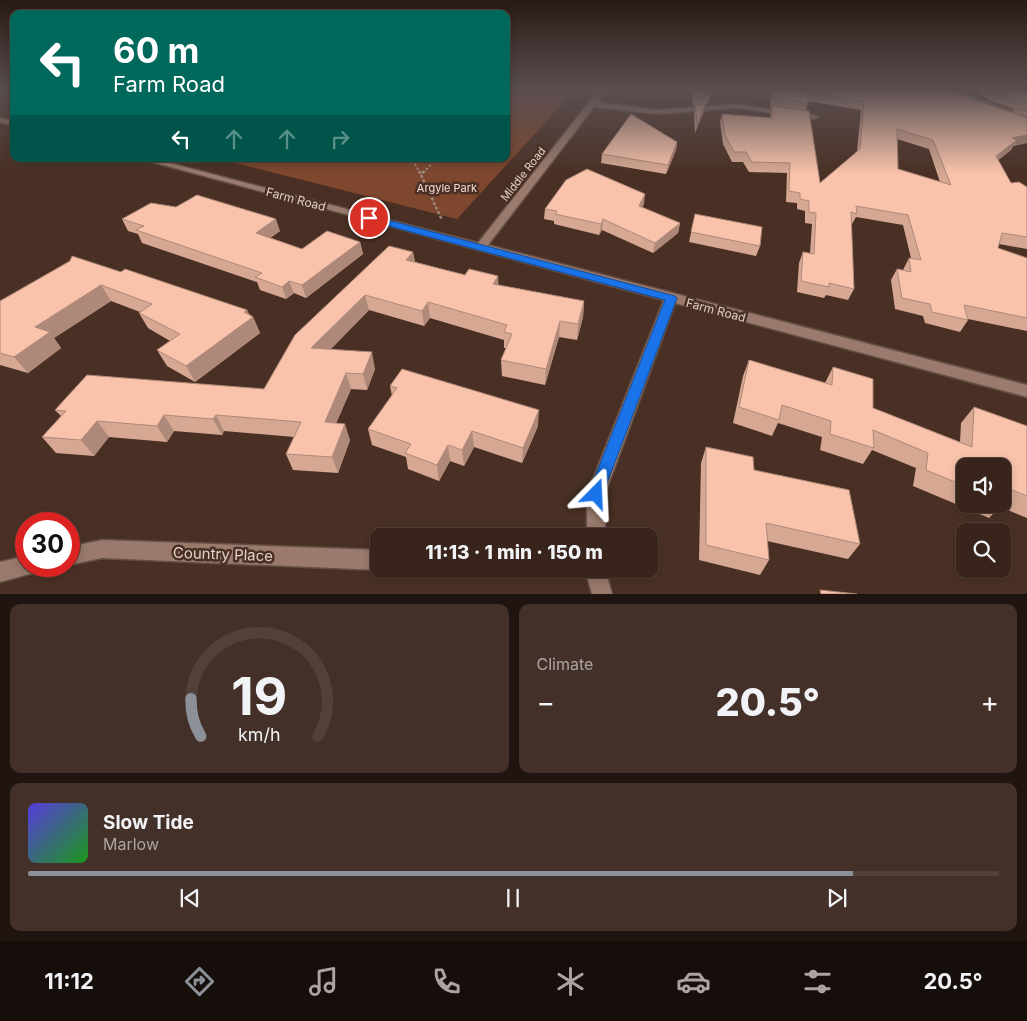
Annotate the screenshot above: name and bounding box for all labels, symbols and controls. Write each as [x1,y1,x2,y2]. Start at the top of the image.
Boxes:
text: 60 m [113,29,200,71]
icon: left [30,30,95,95]
text: Farm Road [113,71,225,97]
icon: left [167,125,195,153]
icon: ahead [220,125,248,153]
icon: ahead [273,125,301,153]
icon: right [326,125,354,153]
street label: Middle Road [498,144,548,204]
park label: Argyle Park [417,181,477,195]
street label: Farm Road [265,184,327,214]
pin [348,197,390,239]
icon: arrive [355,204,383,232]
street label: Farm Road [685,295,747,325]
map controls [956,458,1011,578]
button: sound [956,458,1011,513]
position arrow [569,467,621,519]
speed limit sign: 30 [15,512,80,577]
button: search [956,523,1011,578]
text: 11:13 · 1 min · 150 m [425,541,603,564]
street label: Country Place [173,543,273,565]
text: Climate [537,654,593,674]
text: 19 [231,665,287,728]
text: 20.5° [715,679,820,725]
text: − [537,685,555,719]
text: + [980,685,999,719]
text: km/h [238,724,280,745]
text: Slow Tide [103,811,194,834]
text: Marlow [103,834,159,854]
icon: previous [176,884,204,912]
icon: pause [499,884,527,912]
icon: next [823,884,851,912]
icon: directions [182,964,217,999]
icon: music [306,964,341,999]
icon: phone [429,964,464,999]
icon: climate [553,964,588,999]
icon: car [676,964,711,999]
icon: filters [800,964,835,999]
text: 11:12 [44,968,94,994]
text: 20.5° [923,968,983,994]

